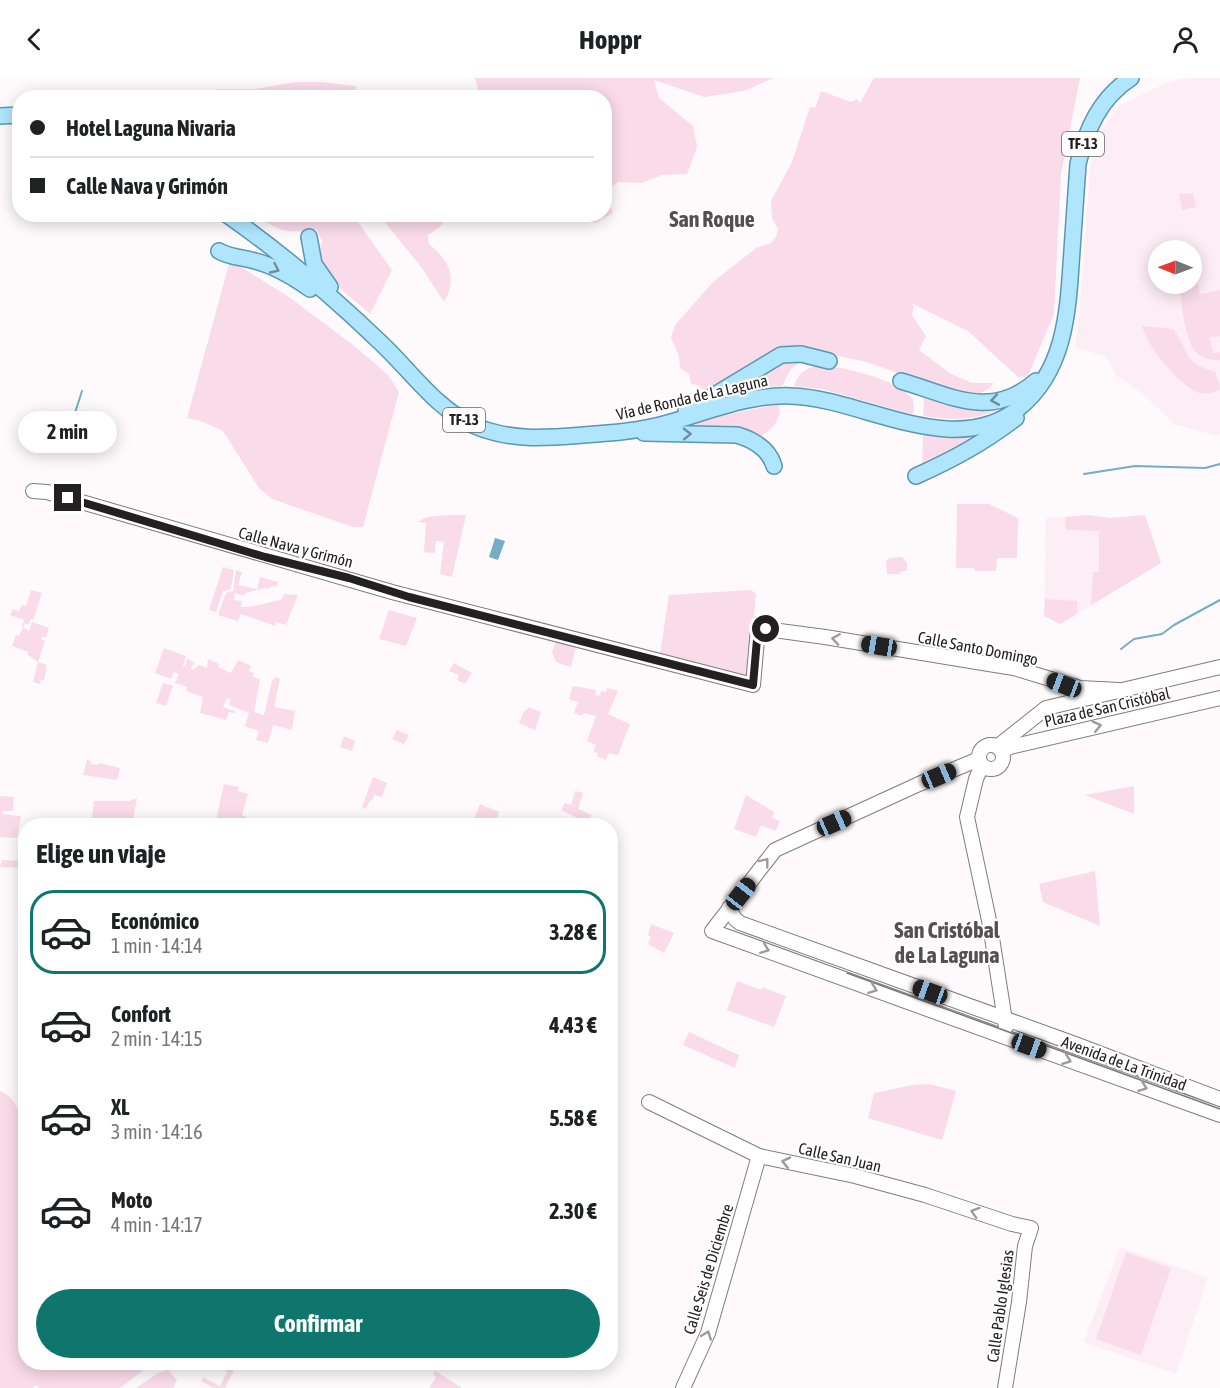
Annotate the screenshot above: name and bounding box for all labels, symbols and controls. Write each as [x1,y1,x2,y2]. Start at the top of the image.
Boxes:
icon: back [18,23,51,56]
icon: person [1169,23,1202,56]
text: Hoppr [579,24,641,55]
text: Hotel Laguna Nivaria [66,115,236,141]
road number: TF-13 [1062,132,1104,156]
text: Calle Nava y Grimón [66,173,228,199]
district label: San Roque [669,206,755,232]
north arrow [1148,240,1202,294]
map controls [1148,240,1202,294]
one-way arrow [268,261,279,273]
street label: Vía de Ronda de La Laguna [614,371,770,424]
one-way arrow [990,393,1000,406]
road number: TF-13 [443,408,485,432]
callout: 2 min [19,411,118,453]
text: 2 min [47,420,88,443]
one-way arrow [683,428,692,441]
route end [54,484,81,511]
street label: Calle Nava y Grimón [237,523,355,572]
route start [752,615,779,642]
street label: Calle Santo Domingo [916,628,1040,669]
one-way arrow [832,633,842,646]
car [860,634,898,658]
car [1044,670,1084,700]
street label: Plaza de San Cristóbal [1042,684,1172,730]
one-way arrow [1092,721,1102,734]
car [919,761,959,791]
car [814,807,854,839]
text: Elige un viaje [36,838,166,869]
one-way arrow [758,858,769,869]
car [723,874,759,914]
icon: car [39,905,93,959]
text: Económico [111,908,199,934]
district label: San Cristóbal de La Laguna [894,917,1001,968]
text: 3.28 € [549,919,597,945]
text: 1 min · 14:14 [111,934,203,957]
one-way arrow [759,942,770,955]
car [910,977,950,1007]
one-way arrow [867,982,877,995]
icon: car [39,998,93,1052]
text: Confort [111,1001,171,1027]
text: 4.43 € [549,1012,597,1038]
text: 2 min · 14:15 [111,1027,203,1050]
car [1009,1031,1049,1061]
street label: Avenida de La Trinidad [1059,1032,1189,1094]
one-way arrow [1061,1053,1072,1065]
one-way arrow [1137,1080,1148,1093]
icon: car [39,1091,93,1145]
text: XL [111,1094,129,1120]
text: 5.58 € [549,1105,597,1131]
text: 3 min · 14:16 [111,1120,203,1143]
street label: Calle San Juan [797,1139,883,1175]
one-way arrow [782,1157,792,1170]
icon: car [39,1184,93,1238]
text: Moto [111,1187,153,1213]
text: 2.30 € [549,1198,597,1224]
street label: Calle Seis de Diciembre [680,1202,736,1336]
one-way arrow [970,1206,981,1219]
text: 4 min · 14:17 [111,1213,203,1236]
street label: Calle Pablo Iglesias [983,1248,1018,1364]
button: Confirmar [36,1289,600,1358]
one-way arrow [699,1330,712,1340]

